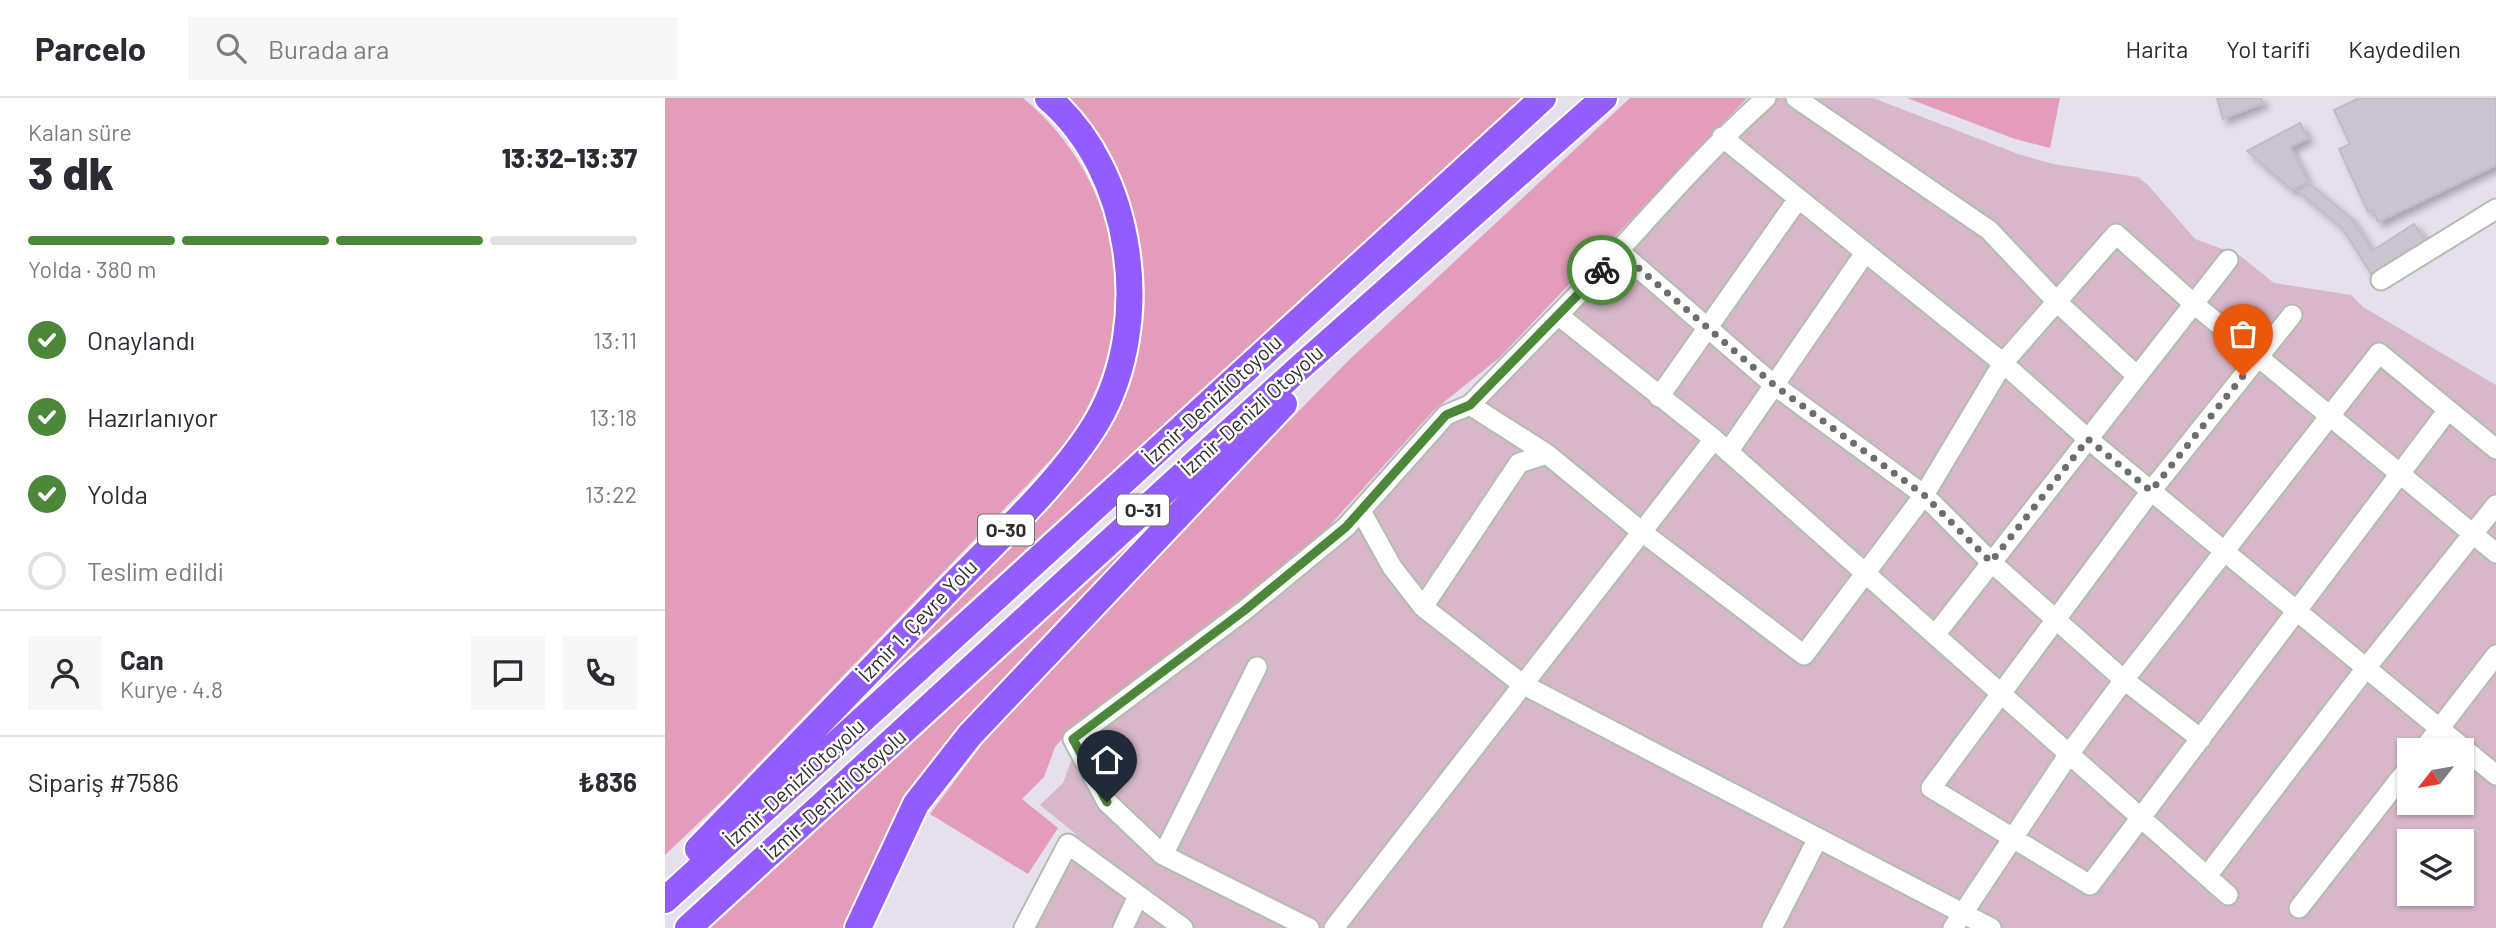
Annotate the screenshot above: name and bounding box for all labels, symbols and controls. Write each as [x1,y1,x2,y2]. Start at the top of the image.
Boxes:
search box [188,17,678,80]
text: Parcelo [35,28,146,68]
icon: search [212,29,250,67]
text: Burada ara [268,33,389,64]
text: Harita [2125,34,2188,63]
text: Yol tarifi [2226,34,2310,63]
text: Kaydedilen [2348,34,2461,63]
text: Kalan süre [28,118,132,146]
text: 13:32–13:37 [502,142,637,173]
text: 3 dk [28,144,114,199]
courier [1567,235,1637,305]
icon: bike [1583,251,1621,289]
text: Yolda · 380 m [28,255,156,283]
pin [2213,304,2273,376]
icon: bag [2224,315,2262,353]
icon: check [28,321,66,359]
text: Onaylandı [87,324,195,355]
text: 13:11 [593,326,637,354]
street label: İzmir-DenizliOtoyolu [1138,329,1286,469]
street label: İzmir-Denizli Otoyolu [1174,339,1328,481]
icon: check [28,398,66,436]
text: Hazırlanıyor [87,401,218,432]
text: 13:18 [589,403,637,431]
icon: check [28,475,66,513]
text: Yolda [87,478,148,509]
text: 13:22 [585,480,637,508]
road number: O-31 [1117,494,1169,526]
road number: O-30 [978,514,1034,546]
street label: İzmir 1. Çevre Yolu [852,554,982,686]
text: Teslim edildi [87,555,224,586]
button: person [28,636,102,710]
button: chat [471,636,545,710]
button: phone [563,636,637,710]
text: Can [120,644,164,675]
text: Kurye · 4.8 [120,675,223,703]
street label: İzmir-DenizliOtoyolu [719,713,869,851]
street label: İzmir-Denizli Otoyolu [757,723,911,865]
pin [1077,730,1137,802]
north arrow [2397,738,2475,816]
map controls [2397,738,2474,906]
icon: home [1088,741,1126,779]
text: Sipariş #7586 [28,766,179,797]
text: ₺836 [578,766,637,797]
button: layers [2397,829,2474,906]

